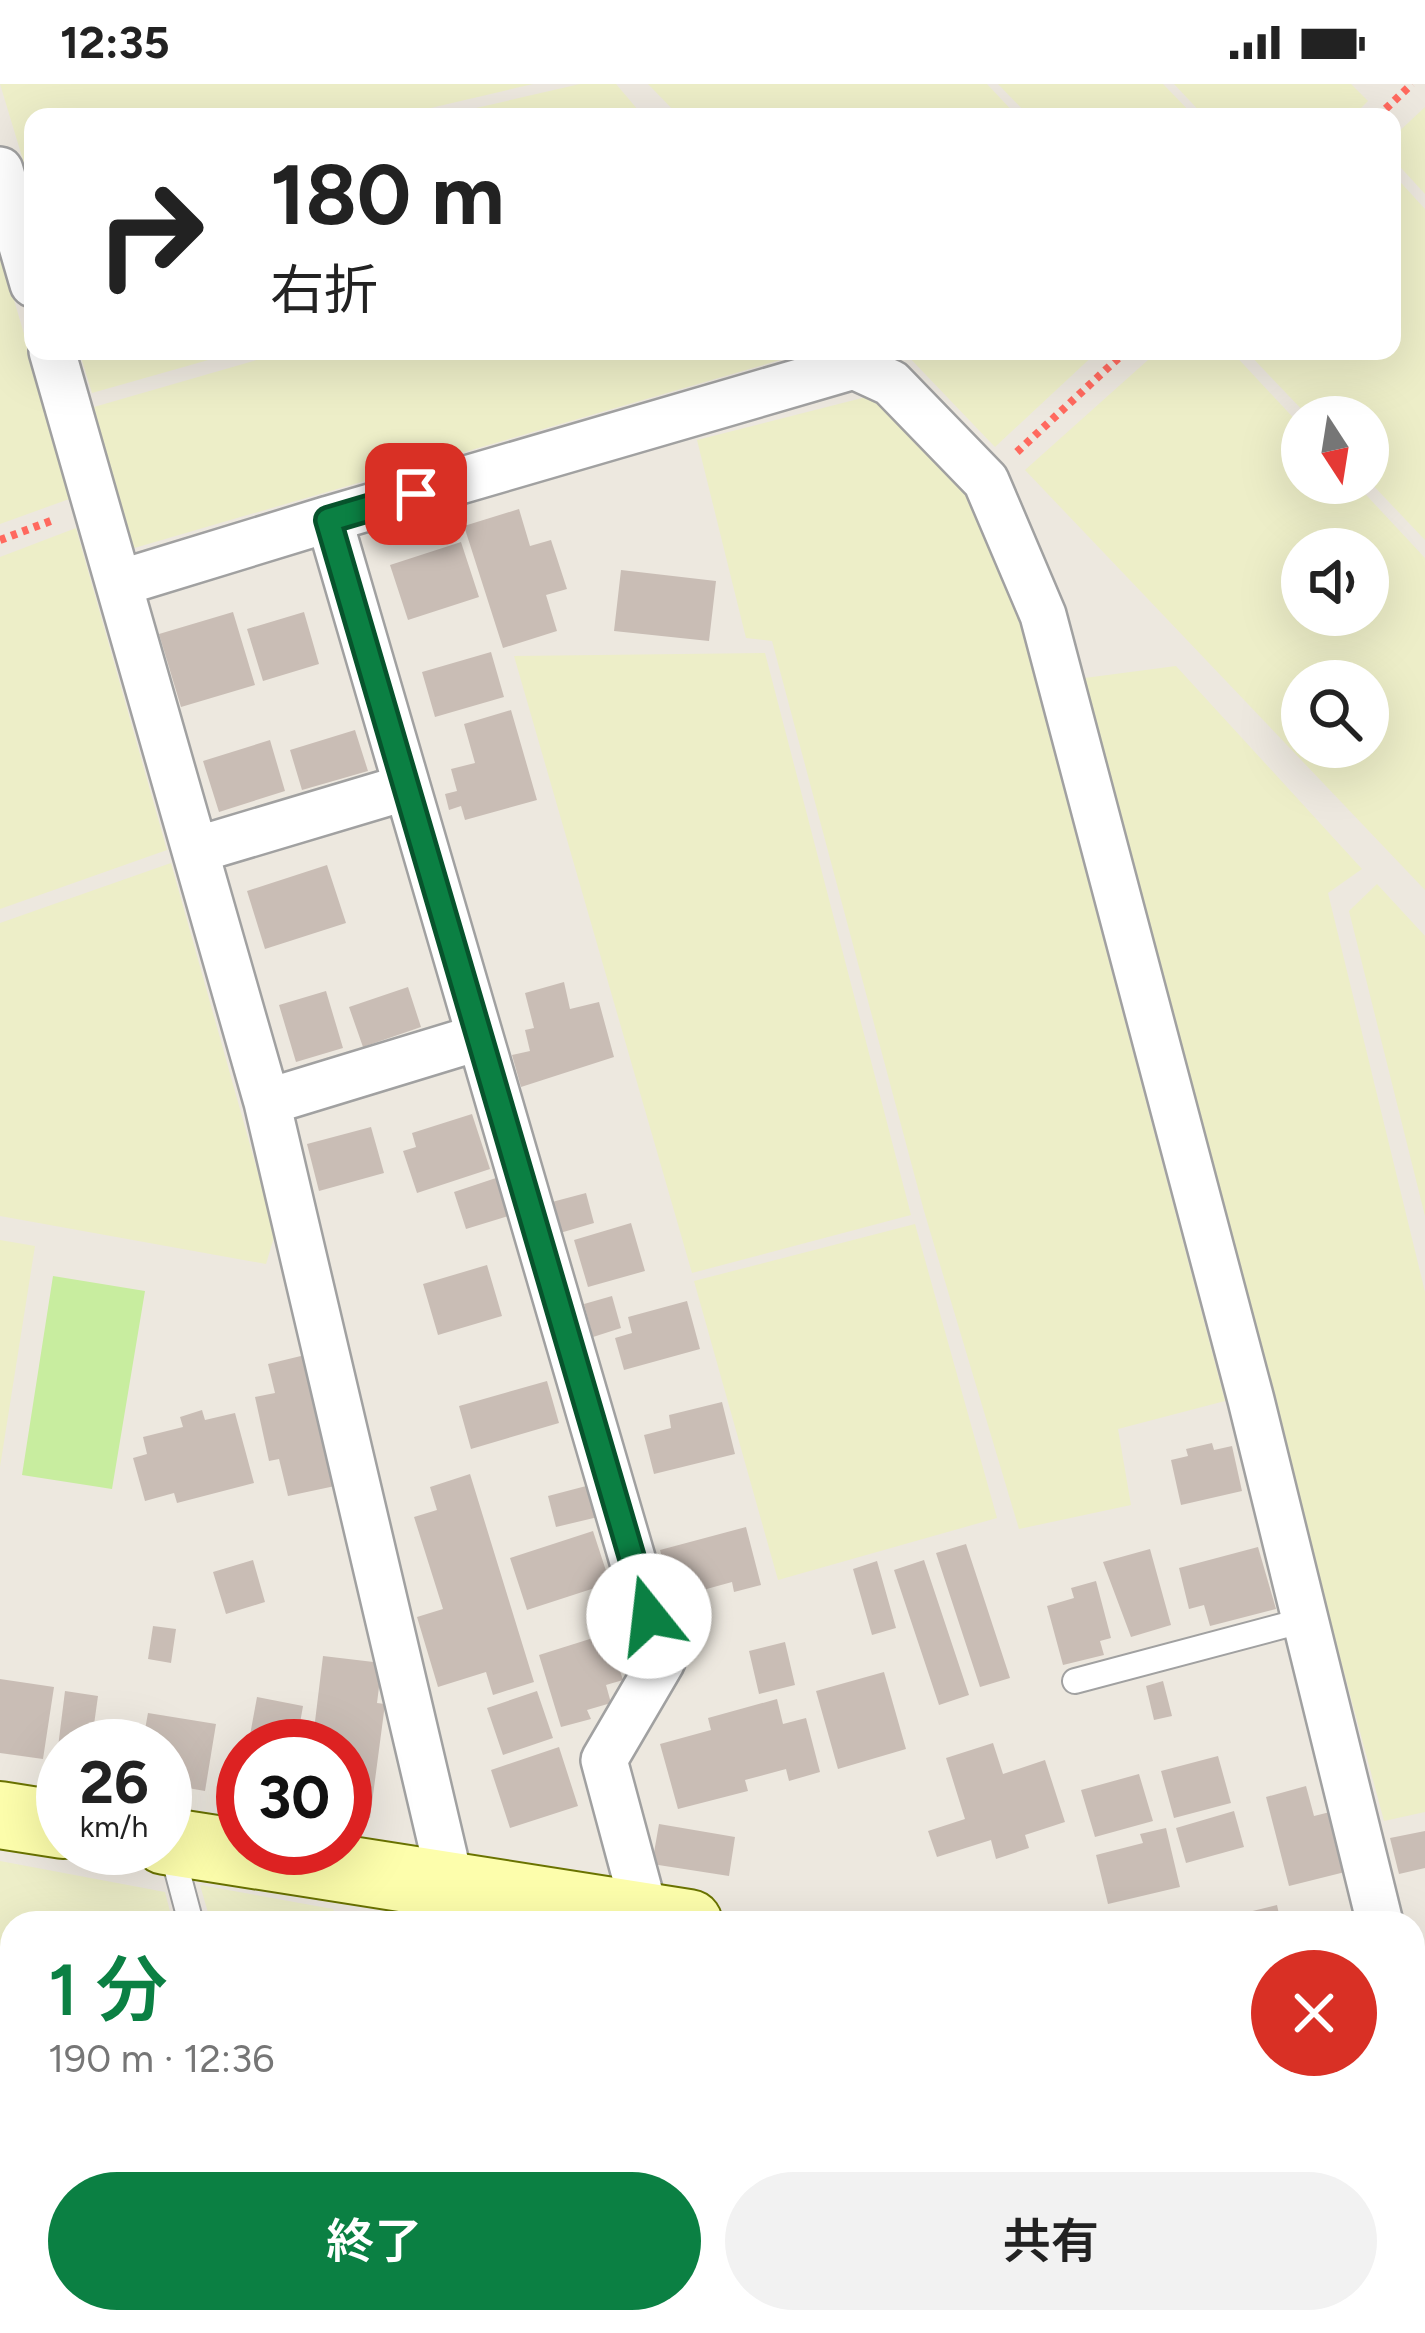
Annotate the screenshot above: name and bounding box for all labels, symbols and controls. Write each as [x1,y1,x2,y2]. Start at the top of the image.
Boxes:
text: 12:35 [60,15,170,69]
text: 180 m [270,144,505,245]
icon: right [72,156,228,312]
text: 右折 [270,258,378,323]
north arrow [1281,396,1389,504]
map controls [1281,396,1389,768]
pin [365,443,467,545]
icon: arrive [383,461,449,527]
button: sound [1281,528,1389,636]
button: search [1281,660,1389,768]
position arrow [586,1553,712,1679]
speed limit sign: 30 [216,1719,372,1875]
text: 26 [79,1746,149,1818]
text: km/h [80,1808,148,1845]
text: 1 分 [48,1947,168,2033]
button: close [1251,1950,1377,2076]
text: 190 m · 12:36 [48,2035,274,2082]
button: 終了 [48,2172,701,2310]
button: 共有 [725,2172,1377,2310]

